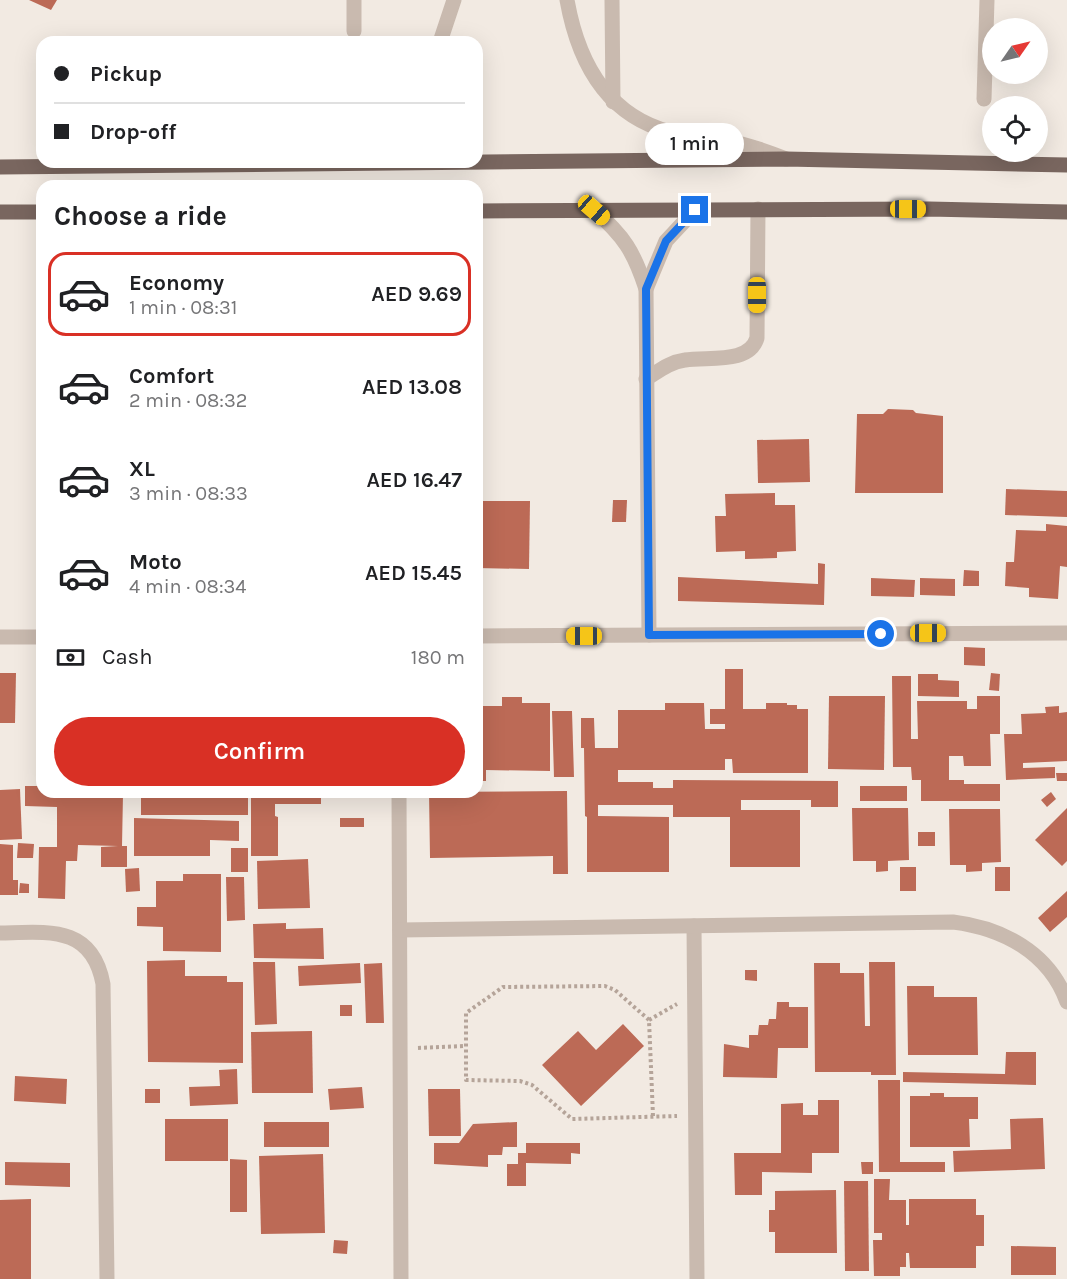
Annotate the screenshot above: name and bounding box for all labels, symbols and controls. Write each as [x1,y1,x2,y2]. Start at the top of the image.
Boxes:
north arrow [982,18,1048,84]
map controls [982,18,1048,162]
text: Pickup [90,61,162,87]
button: locate [982,96,1048,162]
text: Drop-off [90,119,176,145]
callout: 1 min [646,123,744,165]
text: 1 min [670,132,719,155]
car [575,191,613,229]
route end [681,196,708,223]
text: Choose a ride [54,200,227,232]
car [890,200,926,218]
icon: car [57,267,111,321]
text: Economy [129,270,224,296]
car [748,277,766,313]
text: AED 9.69 [371,281,462,307]
text: 1 min · 08:31 [129,296,237,319]
icon: car [57,360,111,414]
text: Comfort [129,363,214,389]
text: AED 13.08 [362,374,462,400]
text: 2 min · 08:32 [129,389,247,412]
icon: car [57,453,111,507]
text: XL [129,456,155,482]
text: AED 16.47 [366,467,462,493]
text: 3 min · 08:33 [129,482,248,505]
icon: car [57,546,111,600]
text: Moto [129,549,182,575]
text: AED 15.45 [365,560,462,586]
text: 4 min · 08:34 [129,575,246,598]
route start [867,620,894,647]
car [910,624,946,642]
car [566,627,602,645]
icon: cash [54,641,87,674]
text: Cash [102,644,152,670]
text: 180 m [411,646,465,669]
button: Confirm [54,717,465,786]

